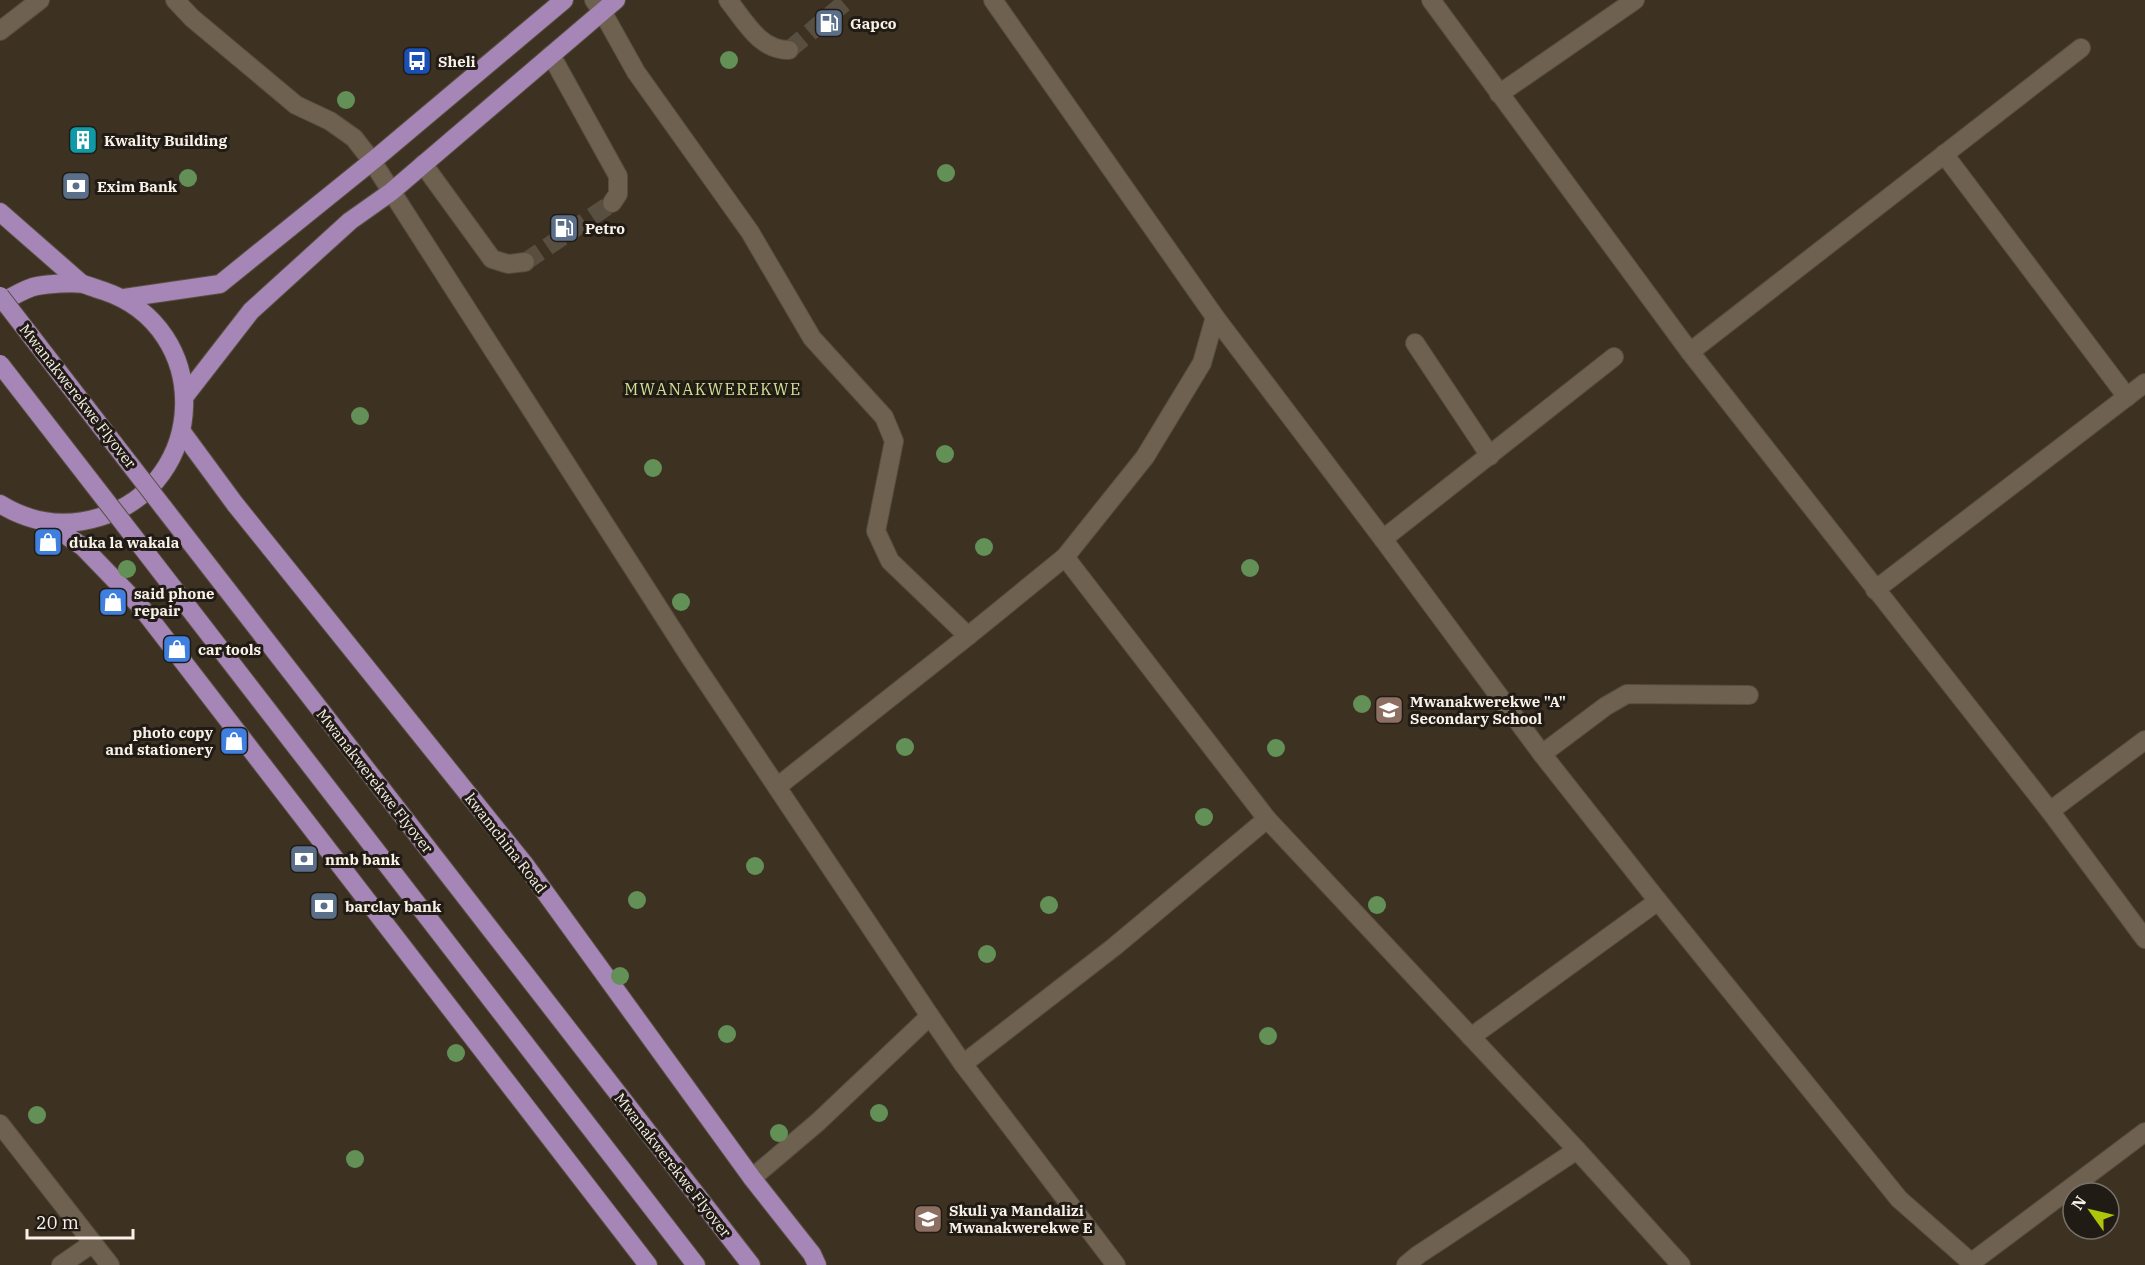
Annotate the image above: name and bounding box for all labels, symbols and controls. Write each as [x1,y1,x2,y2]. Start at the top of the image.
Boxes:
fuel station icon: Gapco [813,7,845,39]
place label: Gapco [850,14,897,33]
bus stop icon: Sheli [401,45,433,77]
place label: Sheli [438,52,476,71]
building icon: Kwality Building [67,124,99,156]
place label: Kwality Building [104,131,227,150]
bank icon: Exim Bank [60,170,92,202]
place label: Exim Bank [97,177,178,196]
fuel station icon: Petro [548,212,580,244]
place label: Petro [585,219,625,238]
street label: Mwanakwerekwe Flyover [16,320,141,472]
district label: MWANAKWEREKWE [624,379,802,399]
shop icon: duka la wakala [32,526,64,558]
place label: duka la wakala [69,533,180,552]
place label: said phone repair [134,584,215,620]
shop icon: said phone repair [97,586,129,618]
shop icon: car tools [161,633,193,665]
place label: car tools [198,640,261,659]
place label: Mwanakwerekwe "A" Secondary School [1410,692,1566,728]
school or university icon: Mwanakwerekwe "A" Secondary School [1373,694,1405,726]
street label: Mwanakwerekwe Flyover [313,705,438,857]
place label: photo copy and stationery [106,723,213,759]
shop icon: photo copy and stationery [218,725,250,757]
street label: kwamchina Road [461,789,551,897]
bank icon: nmb bank [288,843,320,875]
place label: nmb bank [325,850,400,869]
bank icon: barclay bank [308,890,340,922]
place label: barclay bank [345,897,442,916]
street label: Mwanakwerekwe Flyover [611,1089,736,1241]
north arrow [2061,1181,2121,1241]
text: N [2067,1192,2090,1213]
place label: Skuli ya Mandalizi Mwanakwerekwe E [949,1201,1093,1237]
scale bar [27,1202,134,1240]
school or university icon: Skuli ya Mandalizi Mwanakwerekwe E [912,1203,944,1235]
text: 20 m [36,1211,79,1234]

